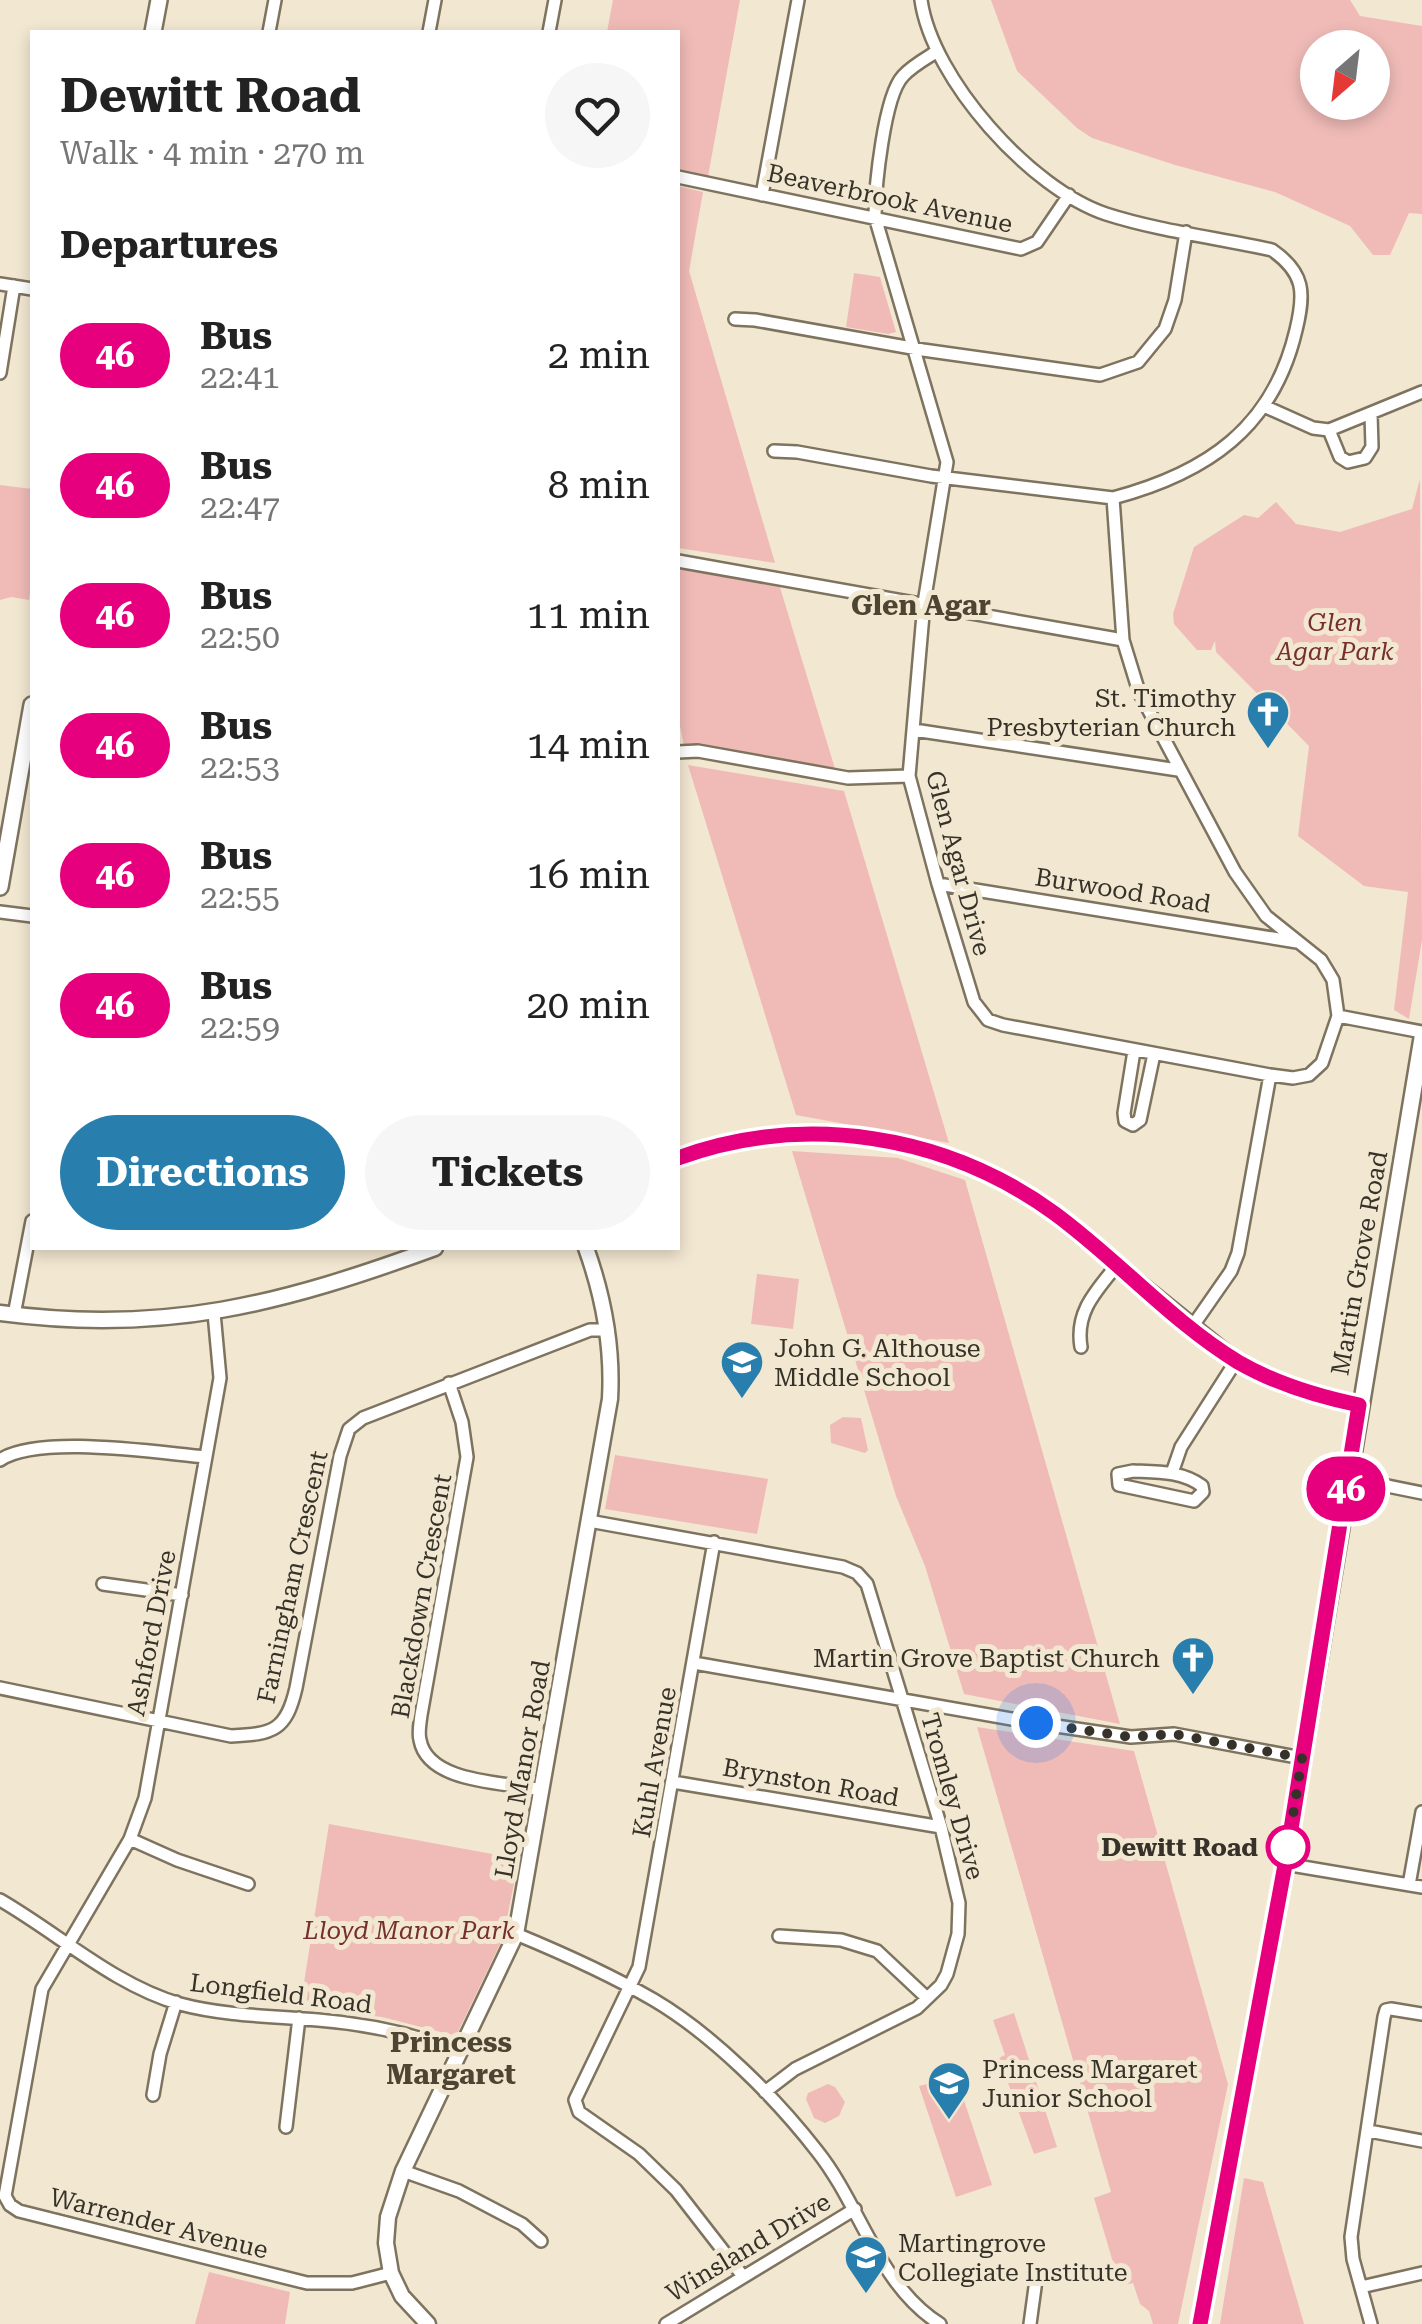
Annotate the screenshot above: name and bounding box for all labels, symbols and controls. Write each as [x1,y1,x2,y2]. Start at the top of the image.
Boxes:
north arrow [1300,30,1390,120]
map controls [1300,30,1390,120]
button: heart [545,63,650,168]
text: Dewitt Road [60,68,361,124]
text: Walk · 4 min · 270 m [60,134,364,172]
street label: Beaverbrook Avenue [765,158,1015,239]
text: Departures [60,223,278,267]
text: Bus [200,314,272,358]
text: 2 min [548,333,650,377]
text: 46 [95,335,135,376]
text: 22:41 [200,358,280,396]
text: Bus [200,444,272,488]
text: 8 min [548,463,650,507]
text: 46 [95,465,135,506]
text: 22:47 [200,488,280,526]
text: Bus [200,574,272,618]
district label: Glen Agar [851,589,991,622]
text: 11 min [527,593,650,637]
text: 46 [95,595,135,636]
park label: Glen Agar Park [1274,608,1394,666]
text: 22:50 [200,618,280,656]
place label: St. Timothy Presbyterian Church [986,684,1236,742]
church icon: St. Timothy Presbyterian Church [1245,689,1291,750]
text: Bus [200,704,272,748]
text: 14 min [527,723,650,767]
text: 46 [95,725,135,766]
text: 22:53 [200,748,280,786]
street label: Glen Agar Drive [920,768,997,959]
text: Bus [200,834,272,878]
text: 16 min [527,853,650,897]
text: 46 [95,855,135,896]
street label: Burwood Road [1033,862,1213,919]
text: 22:55 [200,878,280,916]
text: Bus [200,964,272,1008]
text: 20 min [527,983,650,1027]
text: 46 [95,985,135,1026]
text: 22:59 [200,1008,280,1046]
button: Directions [60,1115,345,1230]
button: Tickets [365,1115,650,1230]
street label: Martin Grove Road [1325,1149,1394,1378]
place label: John G. Althouse Middle School [774,1334,981,1392]
school or university icon: John G. Althouse Middle School [719,1339,765,1400]
street label: Farningham Crescent [252,1448,333,1706]
line badge: 46 [1301,1456,1391,1522]
text: 46 [1326,1469,1366,1510]
street label: Blackdown Crescent [386,1472,457,1720]
street label: Ashford Drive [121,1548,182,1719]
church icon: Martin Grove Baptist Church [1170,1635,1216,1696]
place label: Martin Grove Baptist Church [813,1644,1160,1673]
street label: Lloyd Manor Road [489,1658,556,1881]
street label: Kuhl Avenue [627,1684,682,1840]
your location [1011,1698,1061,1748]
street label: Tromley Drive [915,1710,990,1883]
street label: Brynston Road [720,1753,901,1812]
marker: Dewitt Road [1267,1826,1309,1868]
place label: Dewitt Road [1101,1833,1258,1862]
park label: Lloyd Manor Park [302,1916,515,1945]
street label: Longfield Road [188,1968,374,2019]
district label: Princess Margaret [386,2026,516,2091]
place label: Princess Margaret Junior School [982,2055,1198,2113]
school or university icon: Princess Margaret Junior School [926,2060,972,2121]
street label: Warrender Avenue [47,2182,271,2265]
street label: Winsland Drive [661,2187,836,2308]
place label: Martingrove Collegiate Institute [898,2229,1127,2287]
school or university icon: Martingrove Collegiate Institute [843,2234,889,2295]

